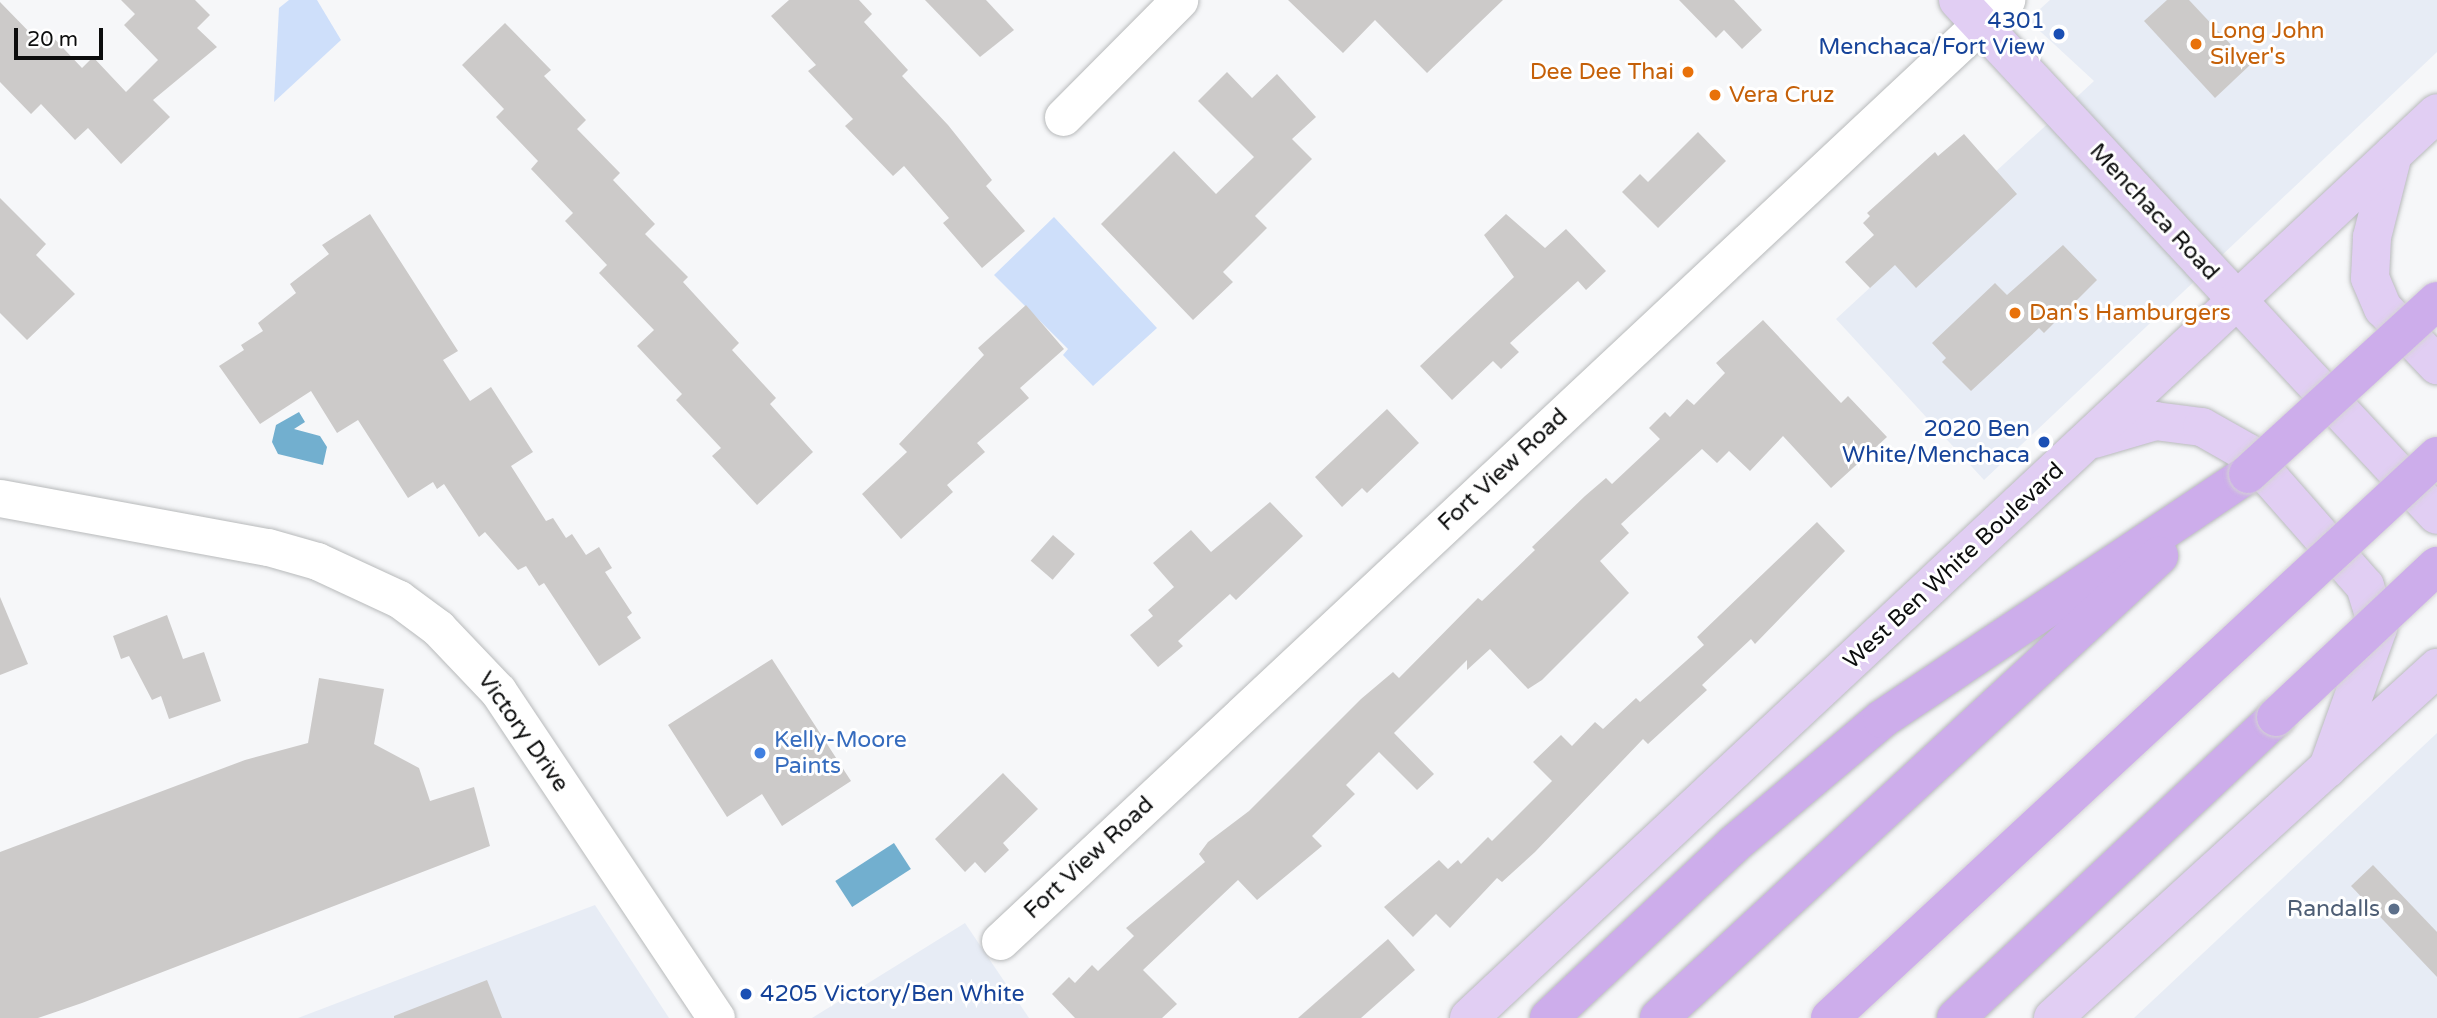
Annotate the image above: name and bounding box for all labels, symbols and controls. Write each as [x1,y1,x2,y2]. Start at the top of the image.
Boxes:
place label: 4301 Menchaca/Fort View [1818,7,2045,61]
scale bar [18,14,107,58]
place label: Long John Silver's [2210,17,2324,71]
marker: 4301 Menchaca/Fort View [2051,26,2067,42]
text: 20 m [27,27,78,52]
marker: Long John Silver's [2188,36,2204,52]
place label: Dee Dee Thai [1530,58,1674,86]
marker: Dee Dee Thai [1680,64,1696,80]
place label: Vera Cruz [1729,81,1835,109]
marker: Vera Cruz [1707,87,1723,103]
street label: Menchaca Road [2084,138,2224,286]
place label: Dan's Hamburgers [2029,299,2231,327]
marker: Dan's Hamburgers [2007,305,2023,321]
street label: Fort View Road [1433,403,1573,537]
place label: 2020 Ben White/Menchaca [1842,415,2030,469]
marker: 2020 Ben White/Menchaca [2036,434,2052,450]
street label: West Ben White Boulevard [1838,457,2070,675]
street label: Victory Drive [472,667,574,797]
place label: Kelly-Moore Paints [774,726,907,780]
marker: Kelly-Moore Paints [752,745,768,761]
street label: Fort View Road [1019,791,1159,925]
place label: Randalls [2287,895,2380,923]
marker: Randalls [2386,901,2402,917]
place label: 4205 Victory/Ben White [760,980,1024,1008]
marker: 4205 Victory/Ben White [738,986,754,1002]

